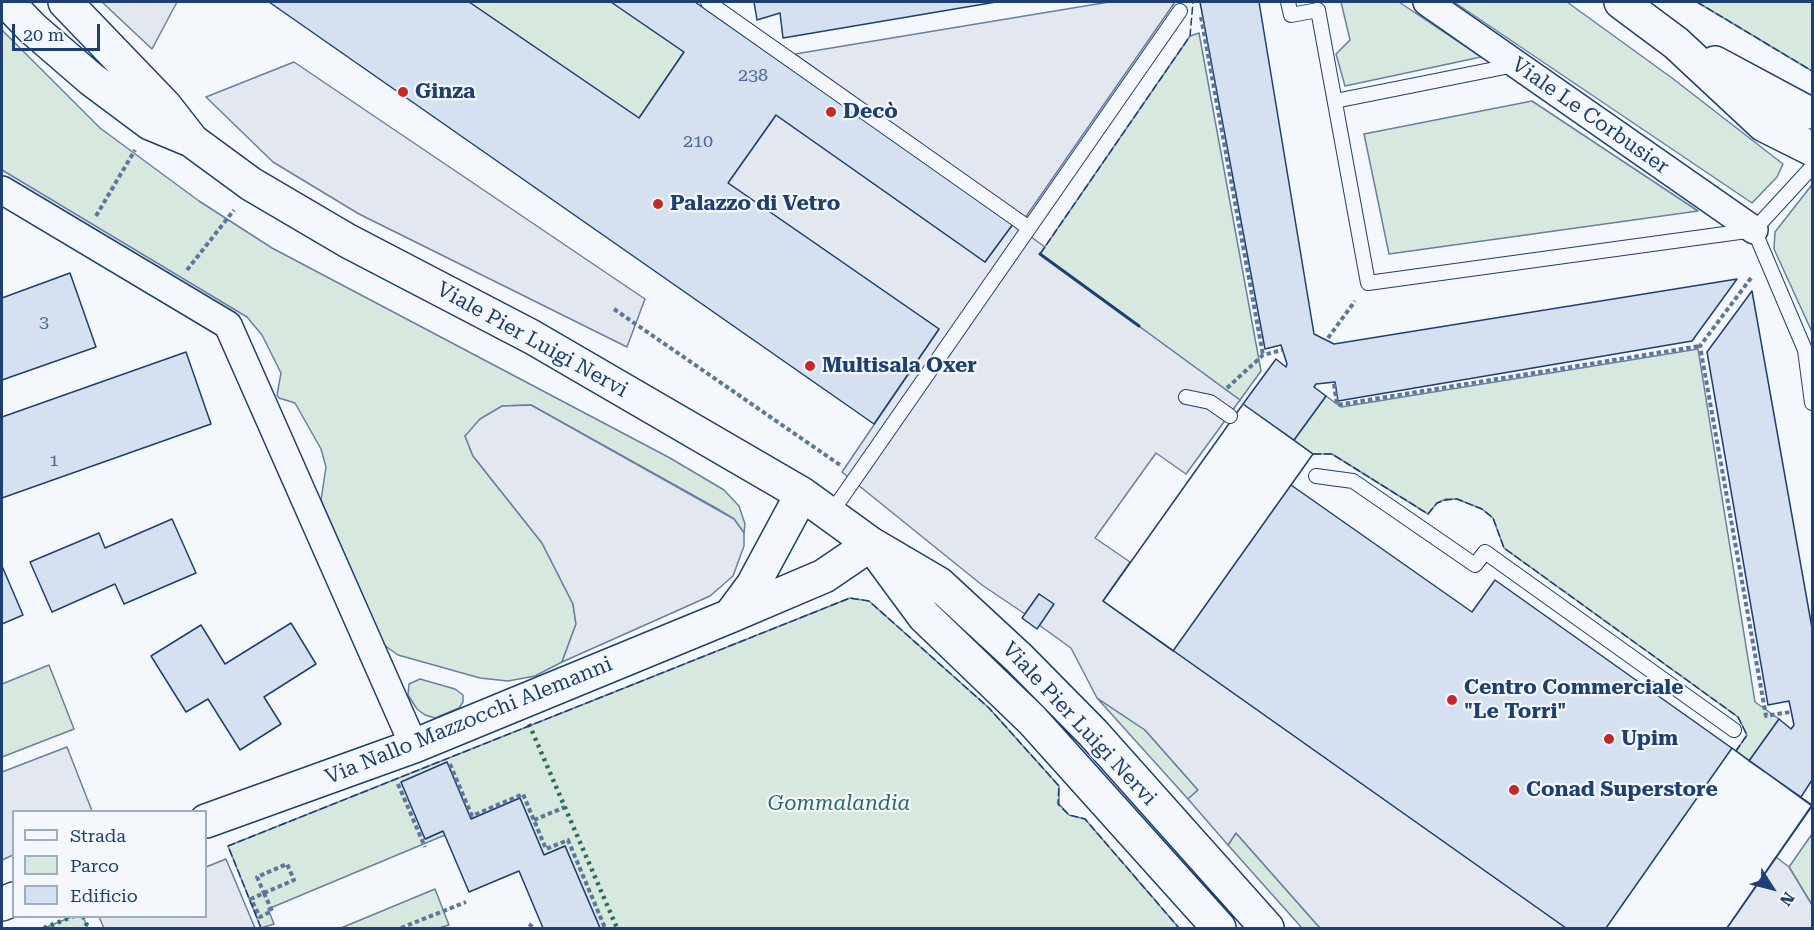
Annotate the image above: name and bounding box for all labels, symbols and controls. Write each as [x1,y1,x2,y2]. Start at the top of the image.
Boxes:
scale bar [15,12,104,50]
text: 20 m [23,24,64,45]
street label: Viale Le Corbusier [1507,52,1673,180]
house number: 238 [738,65,768,87]
place label: Ginza [415,79,475,105]
marker: Ginza [396,85,410,99]
place label: Decò [843,99,898,125]
marker: Decò [824,105,838,119]
house number: 210 [683,131,713,153]
place label: Palazzo di Vetro [670,191,840,217]
marker: Palazzo di Vetro [651,197,665,211]
street label: Viale Pier Luigi Nervi [432,277,632,403]
house number: 3 [39,312,49,334]
place label: Multisala Oxer [822,353,977,379]
marker: Multisala Oxer [803,359,817,373]
house number: 1 [49,450,59,472]
street label: Viale Pier Luigi Nervi [997,637,1161,811]
street label: Via Nallo Mazzocchi Alemanni [322,652,616,790]
place label: Centro Commerciale "Le Torri" [1464,675,1683,725]
marker: Centro Commerciale "Le Torri" [1445,693,1459,707]
place label: Upim [1621,726,1678,752]
marker: Upim [1602,732,1616,746]
place label: Conad Superstore [1526,777,1718,803]
marker: Conad Superstore [1507,783,1521,797]
park label: Gommalandia [768,791,910,817]
legend [12,810,207,918]
text: Strada [70,825,126,846]
text: Parco [70,855,119,876]
north arrow [1742,858,1802,918]
text: Edificio [70,885,138,906]
text: N [1776,888,1798,909]

